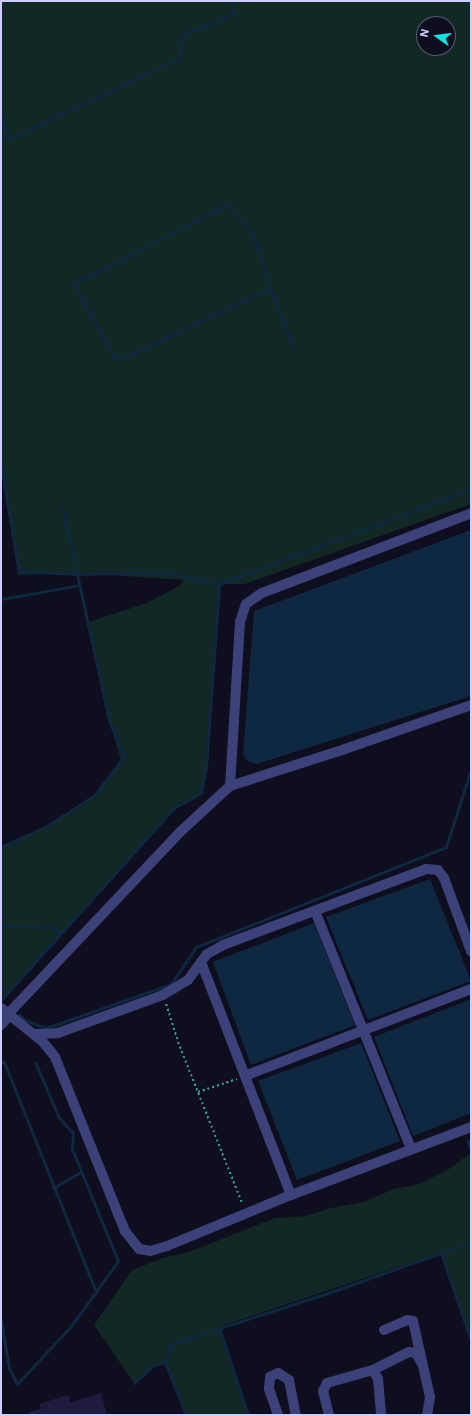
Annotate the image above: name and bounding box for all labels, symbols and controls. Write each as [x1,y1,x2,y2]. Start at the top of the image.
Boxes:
north arrow [416,16,456,56]
text: N [418,28,432,39]

